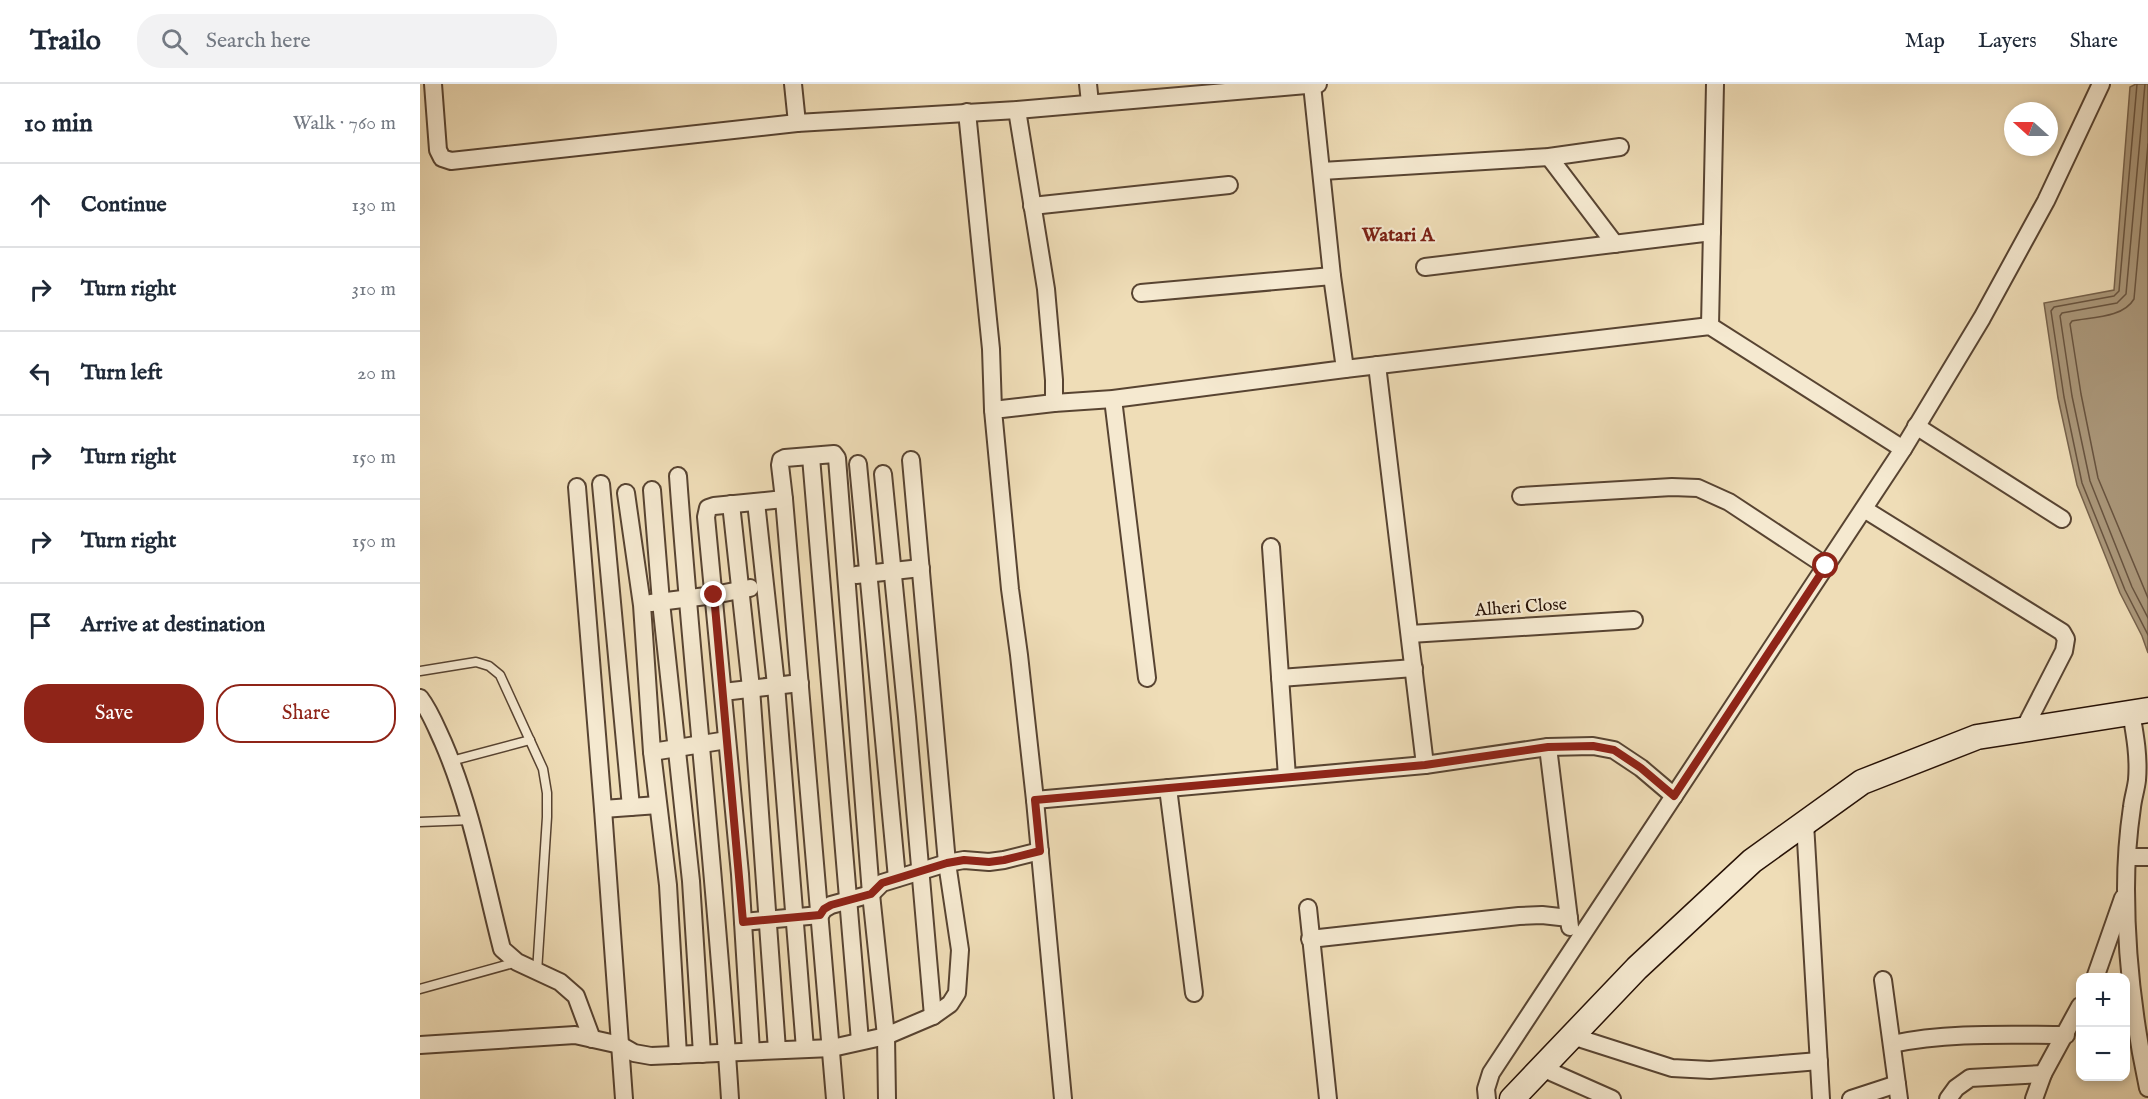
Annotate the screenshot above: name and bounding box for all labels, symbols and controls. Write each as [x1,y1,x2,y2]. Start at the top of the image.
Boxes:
search box [137,14,557,68]
text: Trailo [30,24,101,59]
icon: search [158,25,191,58]
text: Search here [206,27,311,55]
text: Map [1905,28,1945,55]
text: Layers [1978,28,2037,55]
text: Share [2070,28,2118,55]
north arrow [2004,102,2058,156]
text: 10 min [24,107,93,140]
text: Walk · 760 m [293,111,396,136]
icon: ahead [24,189,57,222]
text: Continue [81,191,167,219]
text: 130 m [351,193,396,218]
district label: Watari A [1361,223,1436,248]
icon: right [24,273,57,306]
text: Turn right [81,275,176,303]
text: 310 m [352,277,396,302]
icon: left [24,357,57,390]
text: Turn left [81,359,163,387]
text: 20 m [357,361,396,386]
icon: right [24,441,57,474]
text: Turn right [81,443,176,471]
text: 150 m [352,445,396,470]
icon: right [24,525,57,558]
text: Turn right [81,527,176,555]
text: 150 m [352,529,396,554]
route start [1812,552,1838,578]
route end [700,581,726,607]
street label: Alheri Close [1473,593,1568,623]
icon: arrive [24,609,57,642]
text: Arrive at destination [81,611,265,639]
button: Save [24,684,204,743]
button: Share [216,684,396,743]
map controls [2076,973,2130,1081]
button: + [2076,973,2130,1027]
button: − [2076,1027,2130,1081]

